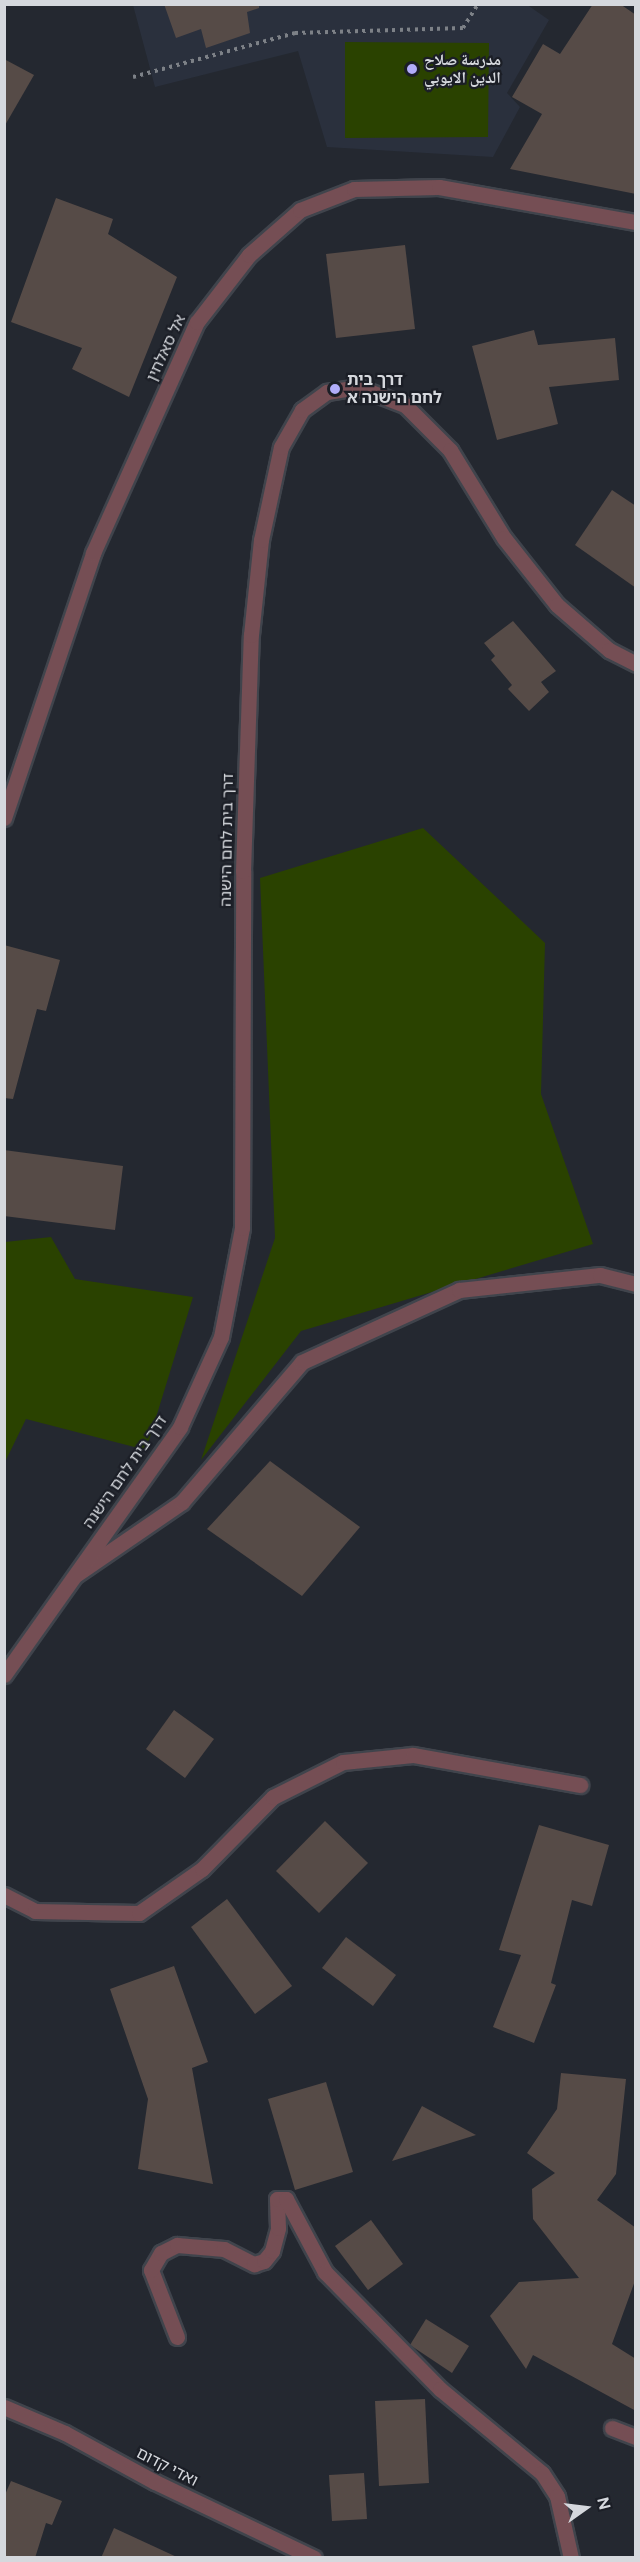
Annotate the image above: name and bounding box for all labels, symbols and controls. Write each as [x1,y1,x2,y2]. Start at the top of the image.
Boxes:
place label: مدرسة صلاح الدين الايوبي [424,50,501,88]
marker: مدرسة صلاح الدين الايوبي [405,62,419,76]
street label: אל סאלחין [142,312,190,384]
place label: דרך בית לחם הישנה א [347,370,442,408]
marker: דרך בית לחם הישנה א [328,382,342,396]
street label: דרך בית לחם הישנה [216,773,238,907]
street label: דרך בית לחם הישנה [79,1412,171,1532]
street label: ואדי קדום [133,2443,201,2491]
north arrow [556,2478,616,2538]
text: N [593,2495,615,2512]

